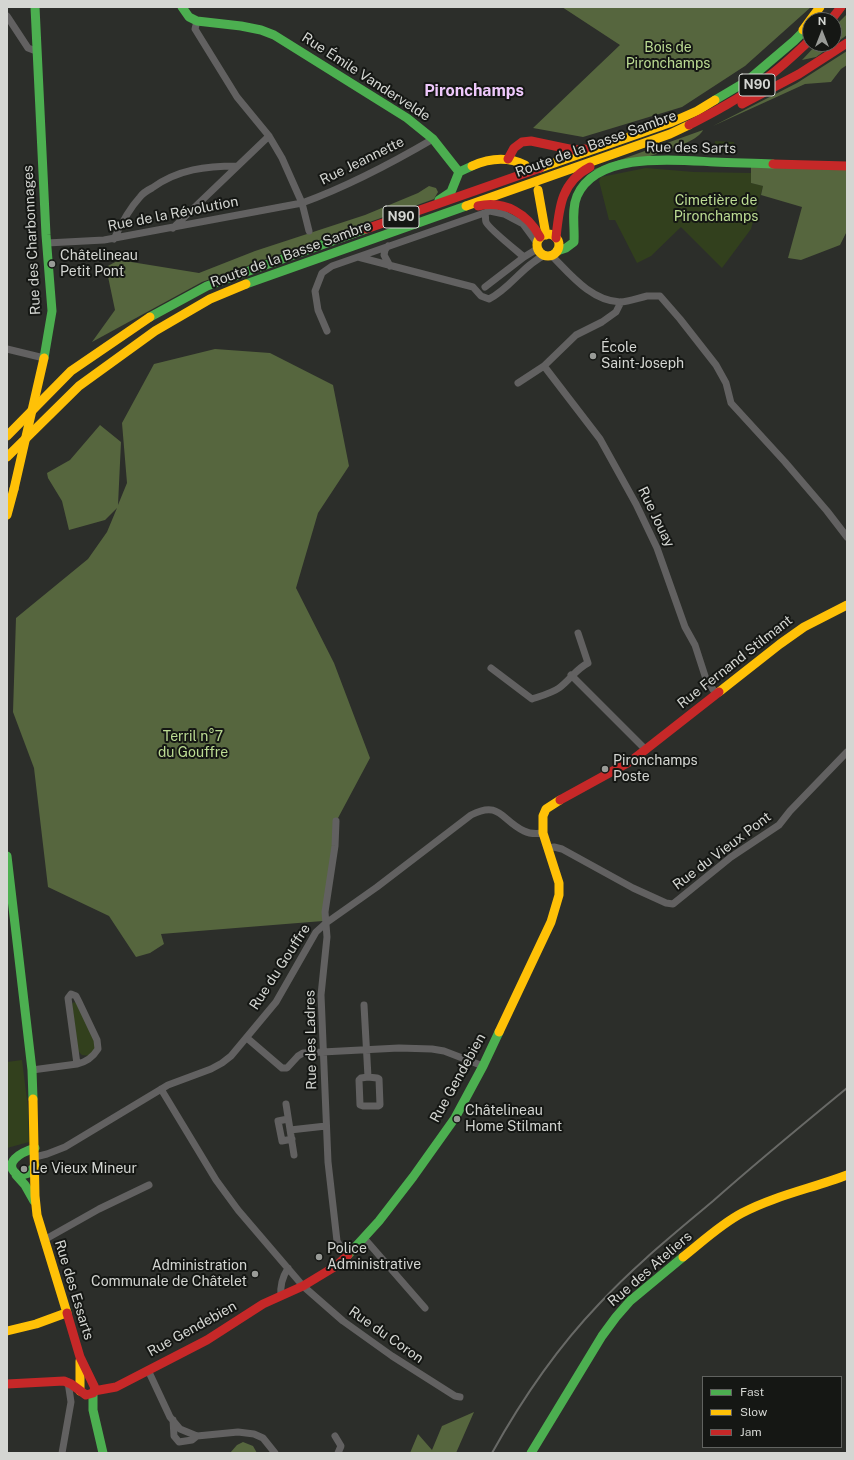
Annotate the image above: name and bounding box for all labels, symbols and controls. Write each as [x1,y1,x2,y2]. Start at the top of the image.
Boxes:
north arrow [802,12,842,52]
text: N [818,15,826,27]
street label: Rue Émile Vandervelde [299,29,433,125]
park label: Bois de Pironchamps [626,40,710,72]
road number: N90 [739,74,775,96]
district label: Pironchamps [424,81,524,101]
street label: Route de la Basse Sambre [513,107,679,181]
street label: Rue Jeannette [317,133,407,189]
street label: Rue des Sarts [646,139,736,157]
street label: Rue des Charbonnages [20,165,44,315]
street label: Rue de la Révolution [106,193,240,235]
park label: Cimetière de Pironchamps [674,193,758,226]
road number: N90 [383,206,419,228]
street label: Route de la Basse Sambre [208,217,374,291]
place label: Châtelineau Petit Pont [60,248,138,280]
marker: Châtelineau Petit Pont [47,259,57,269]
place label: École Saint-Joseph [601,340,684,372]
marker: École Saint-Joseph [588,351,598,361]
street label: Rue Jouay [634,484,678,550]
street label: Rue Fernand Stilmant [674,612,796,712]
park label: Terril n°7 du Gouffre [158,729,228,762]
place label: Pironchamps Poste [613,753,698,786]
marker: Pironchamps Poste [600,764,610,774]
street label: Rue du Vieux Pont [669,809,775,893]
street label: Rue du Gouffre [246,921,314,1013]
street label: Rue des Ladres [302,990,320,1090]
street label: Rue Gendebien [427,1031,489,1125]
place label: Châtelineau Home Stilmant [465,1103,562,1136]
marker: Châtelineau Home Stilmant [452,1114,462,1124]
place label: Le Vieux Mineur [32,1161,137,1177]
marker: Le Vieux Mineur [19,1164,29,1174]
street label: Rue des Ateliers [604,1228,696,1310]
street label: Rue des Essarts [51,1238,97,1342]
place label: Police Administrative [327,1241,421,1274]
marker: Police Administrative [314,1252,324,1262]
place label: Administration Communale de Châtelet [91,1258,247,1290]
marker: Administration Communale de Châtelet [250,1269,260,1279]
street label: Rue Gendebien [145,1298,239,1360]
street label: Rue du Coron [345,1303,427,1367]
legend [702,1376,842,1448]
text: Fast [740,1385,764,1399]
text: Slow [740,1405,767,1419]
text: Jam [740,1425,762,1439]

